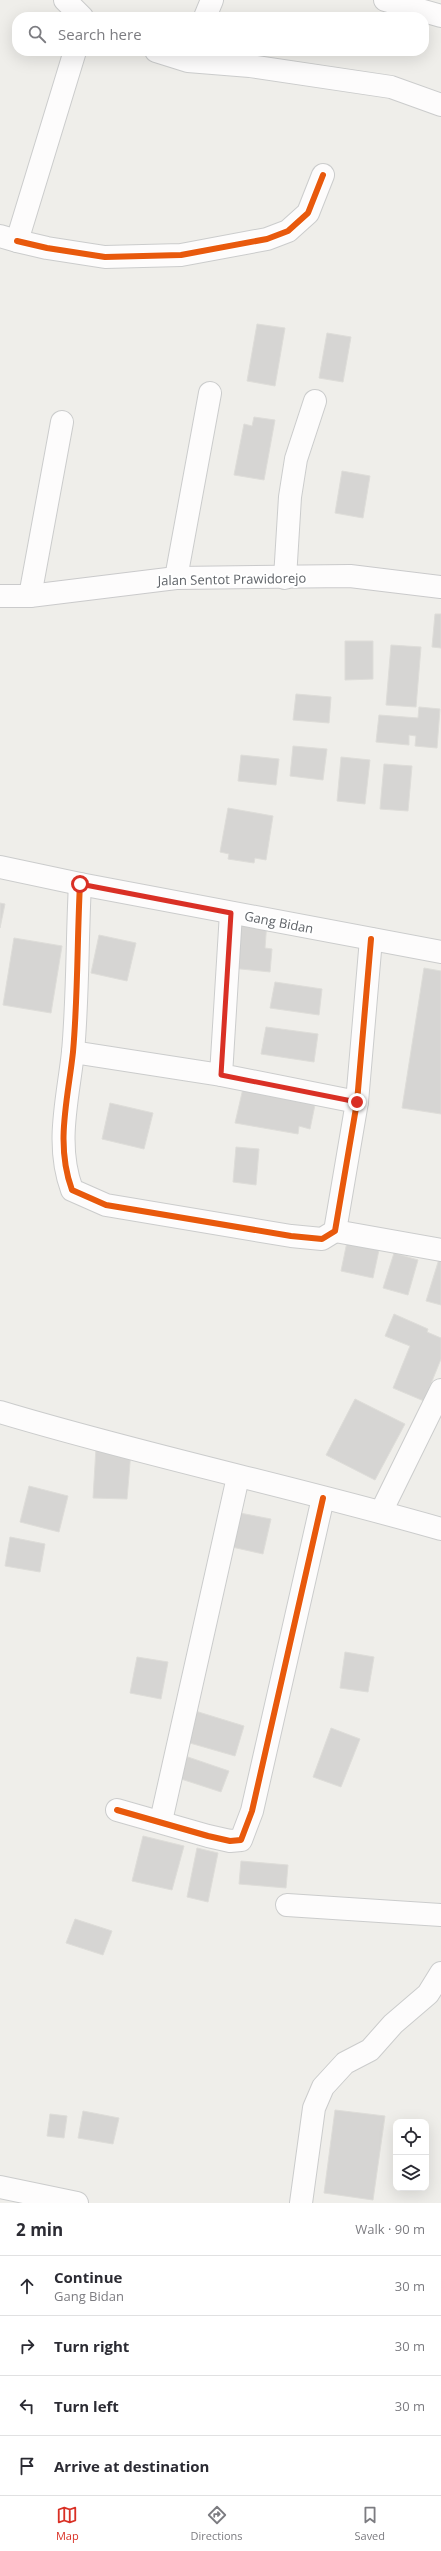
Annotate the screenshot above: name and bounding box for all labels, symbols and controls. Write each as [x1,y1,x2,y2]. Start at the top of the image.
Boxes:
search box [12,12,429,56]
icon: search [26,23,48,45]
text: Search here [58,24,142,44]
street label: Jalan Sentot Prawidorejo [156,569,307,589]
route start [71,875,89,893]
street label: Gang Bidan [243,906,315,938]
route end [348,1093,366,1111]
map controls [393,2119,429,2191]
button: locate [393,2119,429,2155]
button: layers [393,2155,429,2191]
text: 2 min [16,2218,63,2241]
text: Walk · 90 m [355,2220,425,2238]
text: Continue [54,2267,122,2287]
icon: ahead [16,2275,38,2297]
text: 30 m [395,2277,425,2295]
text: Gang Bidan [54,2287,124,2305]
icon: right [16,2335,38,2357]
text: Turn right [54,2336,129,2356]
text: 30 m [395,2337,425,2355]
icon: left [16,2395,38,2417]
text: Turn left [54,2396,119,2416]
text: 30 m [395,2397,425,2415]
icon: arrive [16,2455,38,2477]
text: Arrive at destination [54,2456,209,2476]
tab: Map [56,2504,79,2543]
tab: Directions [191,2504,243,2543]
tab: Saved [354,2504,385,2543]

